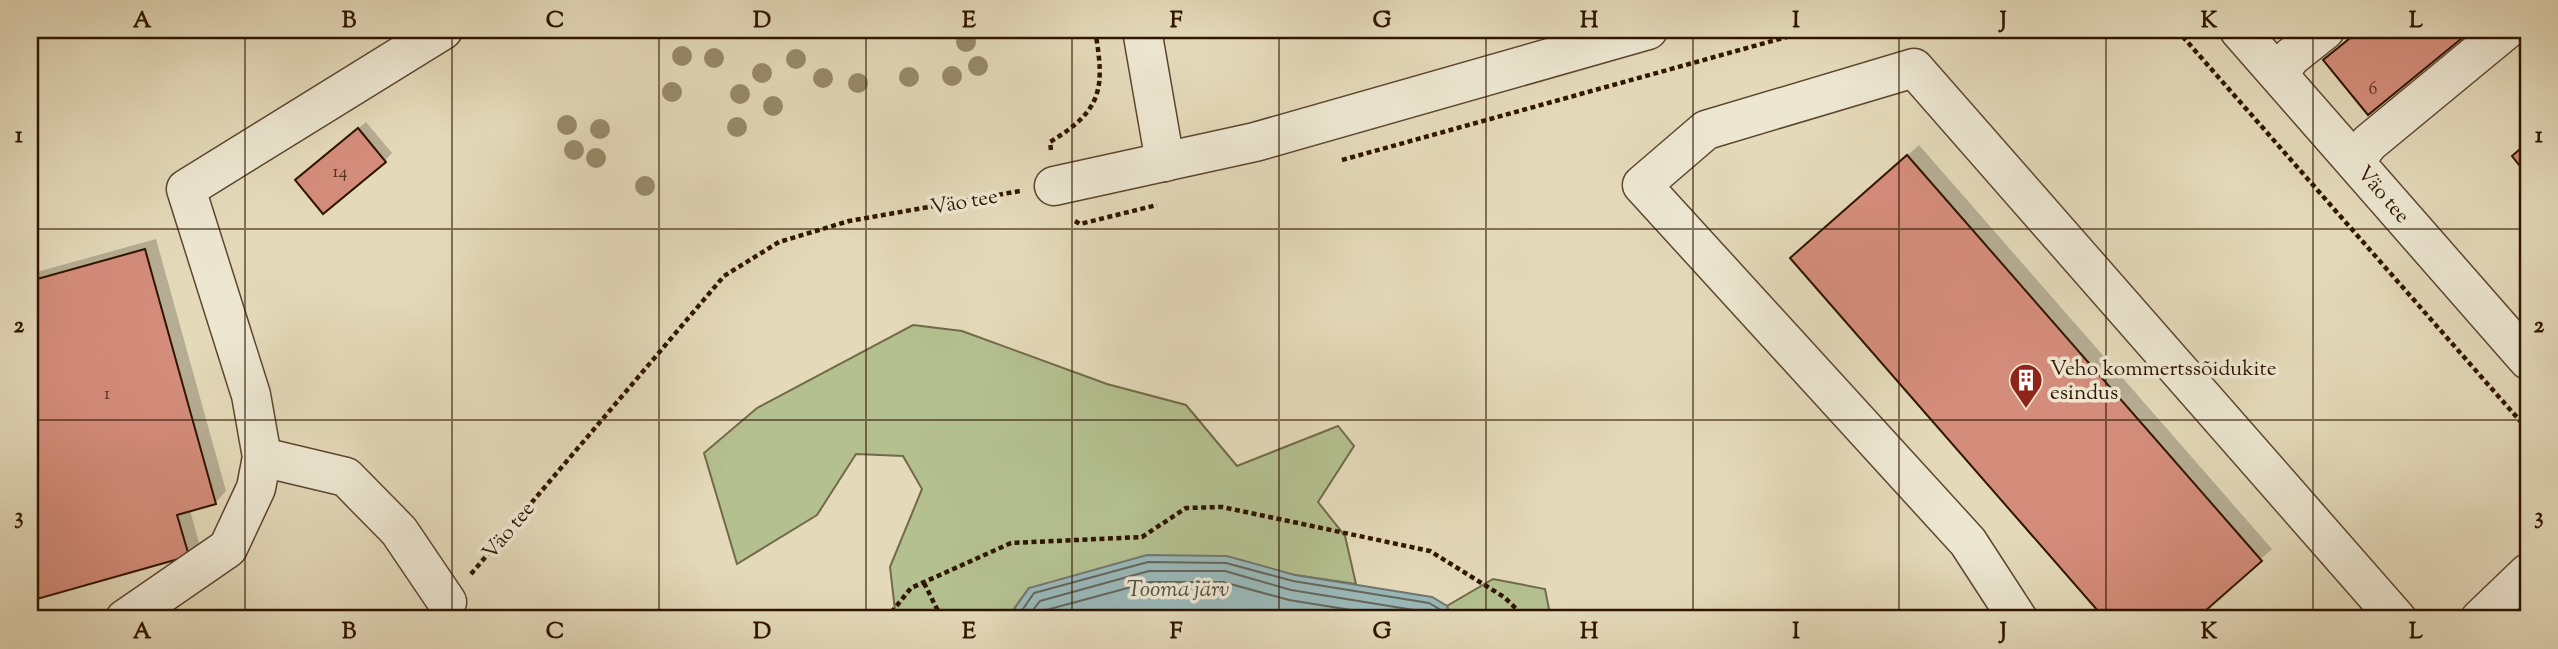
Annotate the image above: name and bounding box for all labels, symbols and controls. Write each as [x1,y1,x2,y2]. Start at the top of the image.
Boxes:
text: A [133,5,152,38]
text: B [342,5,357,38]
text: C [546,5,564,38]
text: D [753,5,771,38]
text: E [962,5,976,38]
text: F [1170,5,1183,38]
text: G [1373,5,1392,38]
text: H [1580,5,1599,38]
text: I [1792,5,1800,38]
text: J [1998,5,2007,38]
text: K [2201,5,2218,38]
text: L [2409,5,2423,38]
house number: 6 [2369,77,2378,103]
text: 1 [15,120,23,153]
text: 1 [2535,120,2543,153]
house number: 14 [332,160,348,186]
street label: Väo tee [2349,160,2416,231]
street label: Väo tee [928,182,1000,224]
text: 2 [14,310,25,343]
text: 2 [2534,310,2545,343]
place label: Veho kommertssõidukite esindus [2050,355,2276,409]
building icon: Veho kommertssõidukite esindus [2007,361,2045,410]
house number: 1 [104,382,110,408]
street label: Väo tee [476,496,543,567]
text: 3 [14,501,24,534]
text: 3 [2534,501,2544,534]
water label: Tooma järv [1127,574,1229,607]
text: A [133,616,152,649]
text: B [342,616,357,649]
text: C [546,616,564,649]
text: D [753,616,771,649]
text: E [962,616,976,649]
text: F [1170,616,1183,649]
text: G [1373,616,1392,649]
text: H [1580,616,1599,649]
text: I [1792,616,1800,649]
text: J [1998,616,2007,649]
text: K [2201,616,2218,649]
text: L [2409,616,2423,649]

